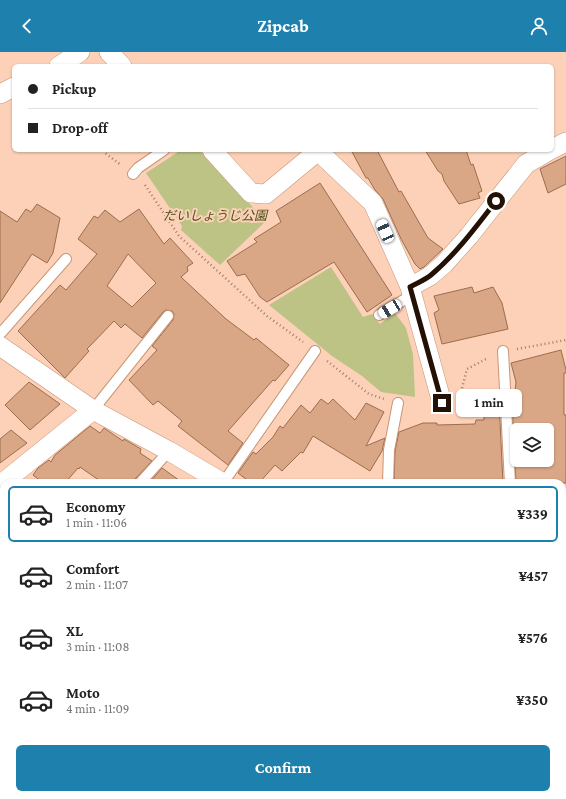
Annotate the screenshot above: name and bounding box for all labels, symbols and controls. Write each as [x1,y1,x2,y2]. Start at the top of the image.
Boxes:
icon: back [16,15,38,37]
icon: person [528,15,550,37]
text: Zipcab [257,16,309,36]
text: Pickup [52,81,96,97]
text: Drop-off [52,120,108,136]
route start [487,192,505,210]
park label: だいしょうじ公園 [163,208,269,223]
car [375,218,395,244]
car [377,298,403,320]
callout: 1 min [456,389,522,417]
route end [433,394,451,412]
text: 1 min [474,395,504,410]
map controls [510,423,554,467]
button: layers [510,423,554,467]
icon: car [18,496,54,532]
text: Economy [66,499,125,515]
text: ¥339 [517,506,548,522]
text: 1 min · 11:06 [66,515,127,530]
icon: car [18,558,54,594]
text: Comfort [66,561,120,577]
text: ¥457 [519,568,548,584]
text: 2 min · 11:07 [66,577,128,592]
icon: car [18,620,54,656]
text: XL [66,623,83,639]
text: ¥576 [518,630,548,646]
text: 3 min · 11:08 [66,639,129,654]
icon: car [18,682,54,718]
text: Moto [66,685,100,701]
text: ¥350 [516,692,548,708]
text: 4 min · 11:09 [66,701,129,716]
button: Confirm [16,745,550,791]

